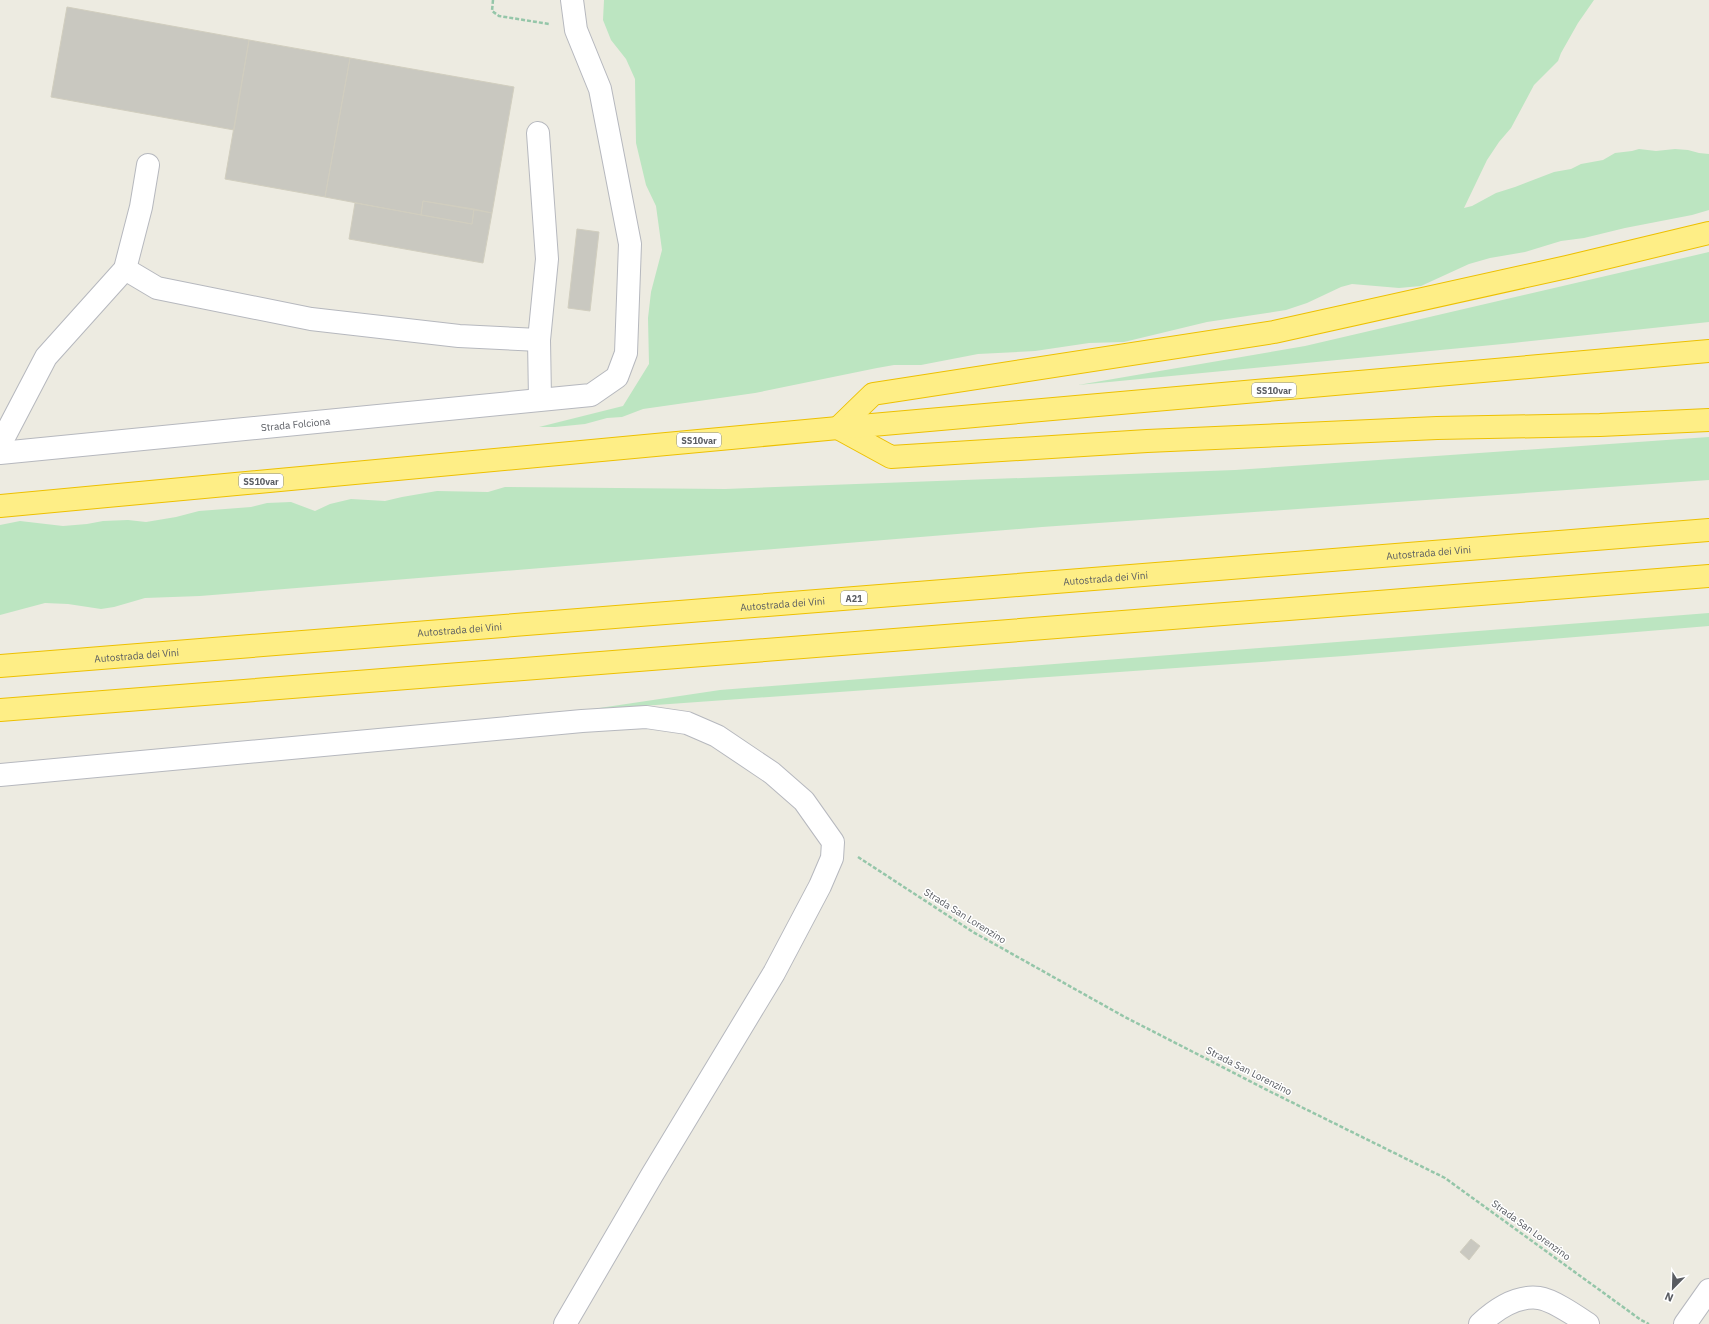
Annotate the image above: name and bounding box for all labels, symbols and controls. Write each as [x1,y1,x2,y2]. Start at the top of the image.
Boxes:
road number: SS10var [1252,383,1296,397]
street label: Strada Folciona [260,414,332,434]
road number: SS10var [677,433,721,447]
road number: SS10var [239,474,283,488]
street label: Autostrada dei Vini [1386,542,1471,562]
street label: Autostrada dei Vini [1063,568,1148,588]
road number: A21 [841,591,867,605]
street label: Autostrada dei Vini [740,594,825,614]
street label: Autostrada dei Vini [417,620,502,639]
street label: Autostrada dei Vini [94,645,179,665]
street label: Strada San Lorenzino [921,885,1009,947]
street label: Strada San Lorenzino [1204,1044,1294,1098]
street label: Strada San Lorenzino [1489,1197,1573,1263]
north arrow [1653,1268,1693,1308]
text: N [1663,1289,1675,1305]

